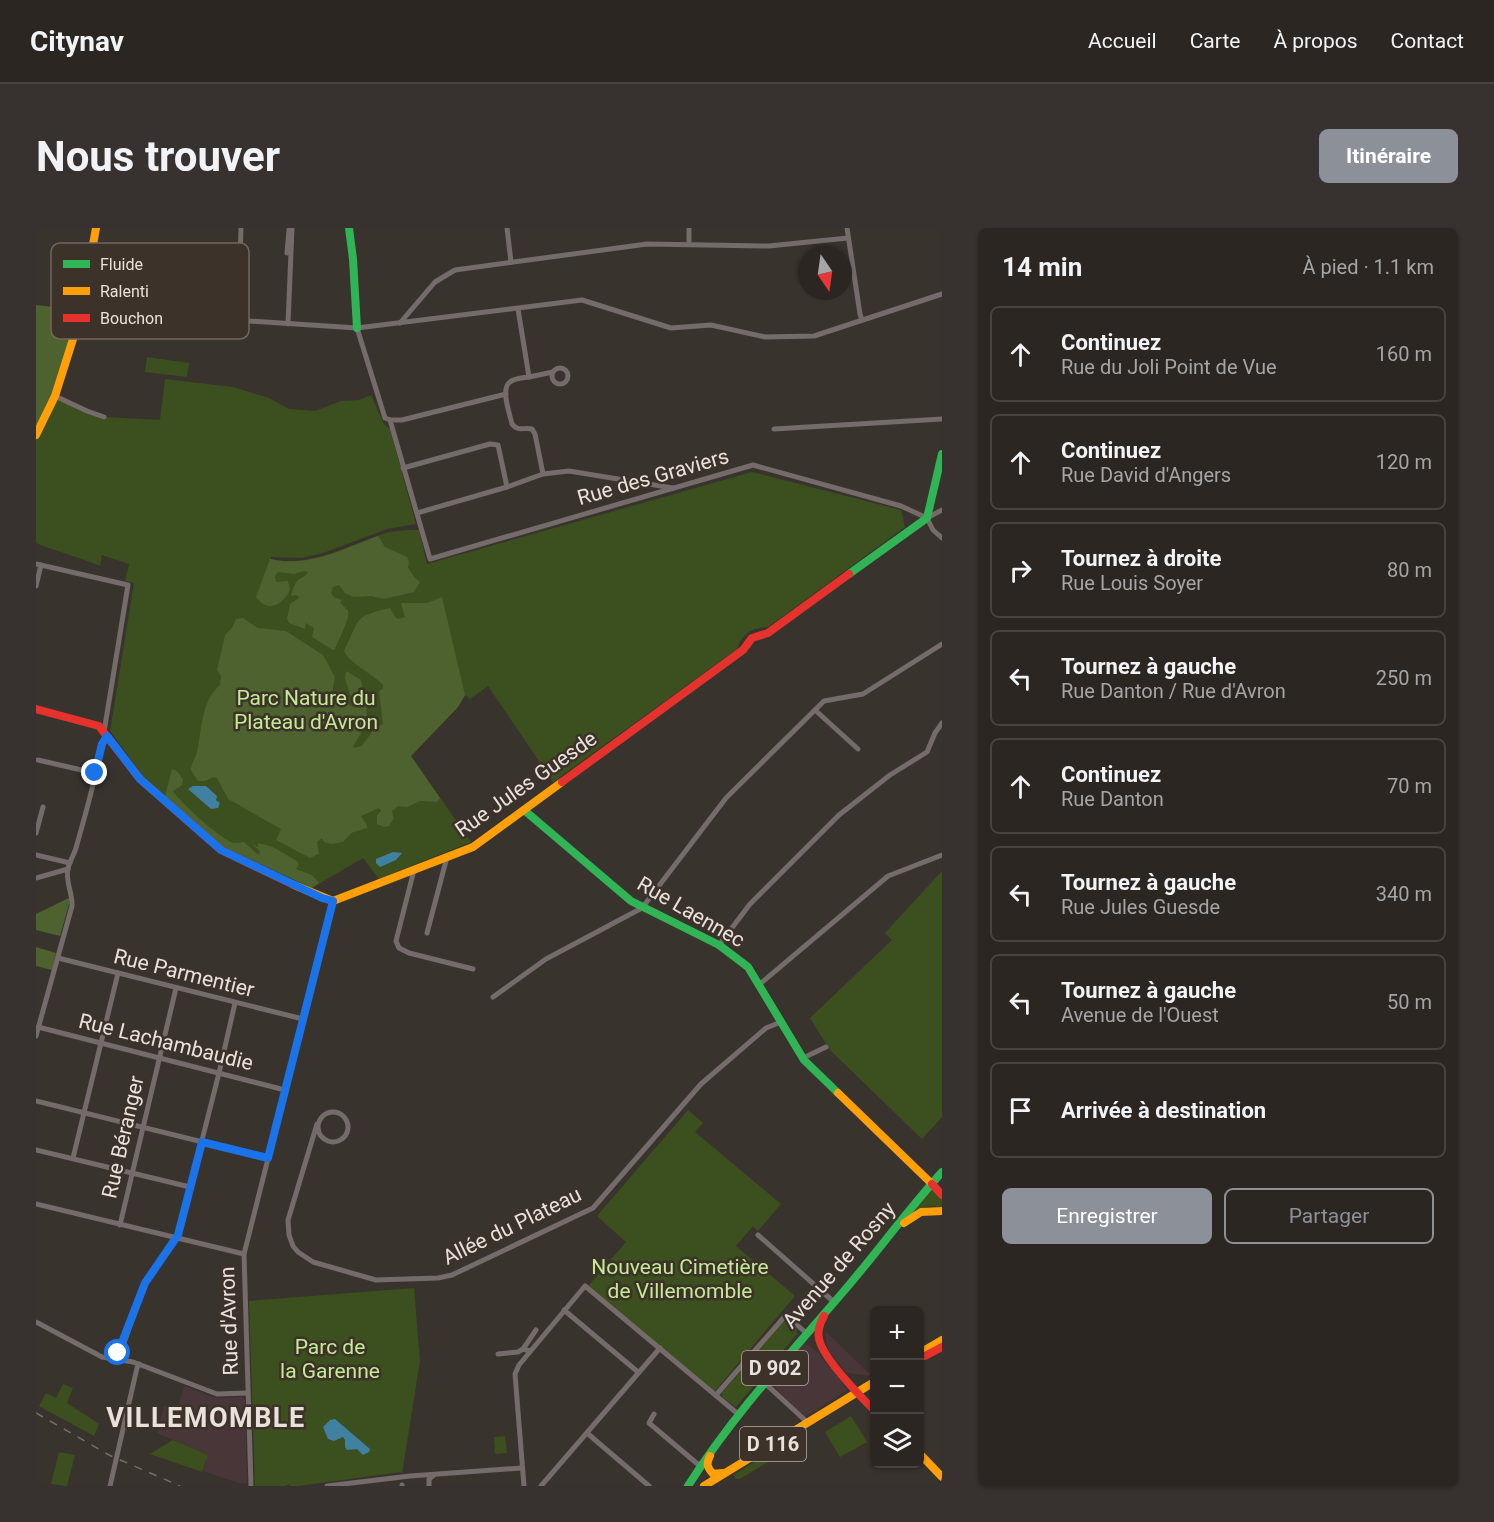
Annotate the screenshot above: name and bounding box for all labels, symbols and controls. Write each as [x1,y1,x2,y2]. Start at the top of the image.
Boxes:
text: Citynav [30,25,124,58]
text: Accueil [1088,29,1157,53]
text: Carte [1190,29,1240,53]
text: À propos [1273,29,1358,53]
text: Contact [1391,29,1464,53]
button: Itinéraire [1319,129,1458,183]
text: Nous trouver [36,132,280,181]
legend [51,243,249,339]
north arrow [798,246,852,300]
text: 14 min [1002,252,1082,282]
text: Fluide [100,255,143,274]
text: À pied · 1.1 km [1302,255,1434,279]
text: Ralenti [100,282,149,301]
text: Bouchon [100,309,163,328]
text: Continuez [1061,330,1161,355]
icon: ahead [1004,338,1037,371]
text: 160 m [1376,342,1432,366]
text: Rue du Joli Point de Vue [1061,355,1277,379]
text: Continuez [1061,438,1161,463]
street label: Rue des Graviers [574,444,732,510]
icon: ahead [1004,446,1037,479]
text: 120 m [1376,450,1432,474]
text: Rue David d'Angers [1061,463,1231,487]
text: Tournez à droite [1061,546,1221,571]
icon: right [1004,554,1037,587]
text: 80 m [1387,558,1432,582]
text: Rue Louis Soyer [1061,571,1203,595]
text: Tournez à gauche [1061,654,1236,679]
icon: left [1004,662,1037,695]
text: 250 m [1376,666,1432,690]
text: Rue Danton / Rue d'Avron [1061,679,1286,703]
park label: Parc Nature du Plateau d'Avron [234,686,378,734]
street label: Rue Jules Guesde [451,726,601,842]
route end [81,759,107,785]
text: Continuez [1061,762,1161,787]
icon: ahead [1004,770,1037,803]
text: 70 m [1387,774,1432,798]
text: Rue Danton [1061,787,1164,811]
text: Tournez à gauche [1061,870,1236,895]
street label: Rue Laennec [633,872,749,952]
icon: left [1004,878,1037,911]
text: 340 m [1376,882,1432,906]
text: Rue Jules Guesde [1061,895,1220,919]
street label: Rue Parmentier [111,944,257,1002]
text: Tournez à gauche [1061,978,1236,1003]
icon: left [1004,986,1037,1019]
text: 50 m [1387,990,1432,1014]
text: Avenue de l'Ouest [1061,1003,1219,1027]
street label: Rue Lachambaudie [76,1009,256,1075]
street label: Rue Béranger [97,1073,149,1201]
icon: arrive [1004,1094,1037,1127]
text: Arrivée à destination [1061,1098,1266,1123]
street label: Allée du Plateau [439,1182,585,1270]
button: Enregistrer [1002,1188,1212,1244]
button: Partager [1224,1188,1434,1244]
street label: Avenue de Rosny [778,1197,900,1333]
park label: Nouveau Cimetière de Villemomble [591,1255,769,1303]
street label: Rue d'Avron [215,1266,243,1376]
map controls [870,1306,924,1468]
button: + [870,1306,924,1360]
park label: Parc de la Garenne [280,1335,380,1383]
route start [104,1339,130,1365]
road number: D 902 [742,1351,808,1385]
button: − [870,1360,924,1414]
district label: VILLEMOMBLE [106,1402,306,1434]
button: layers [870,1414,924,1468]
road number: D 116 [740,1427,806,1461]

